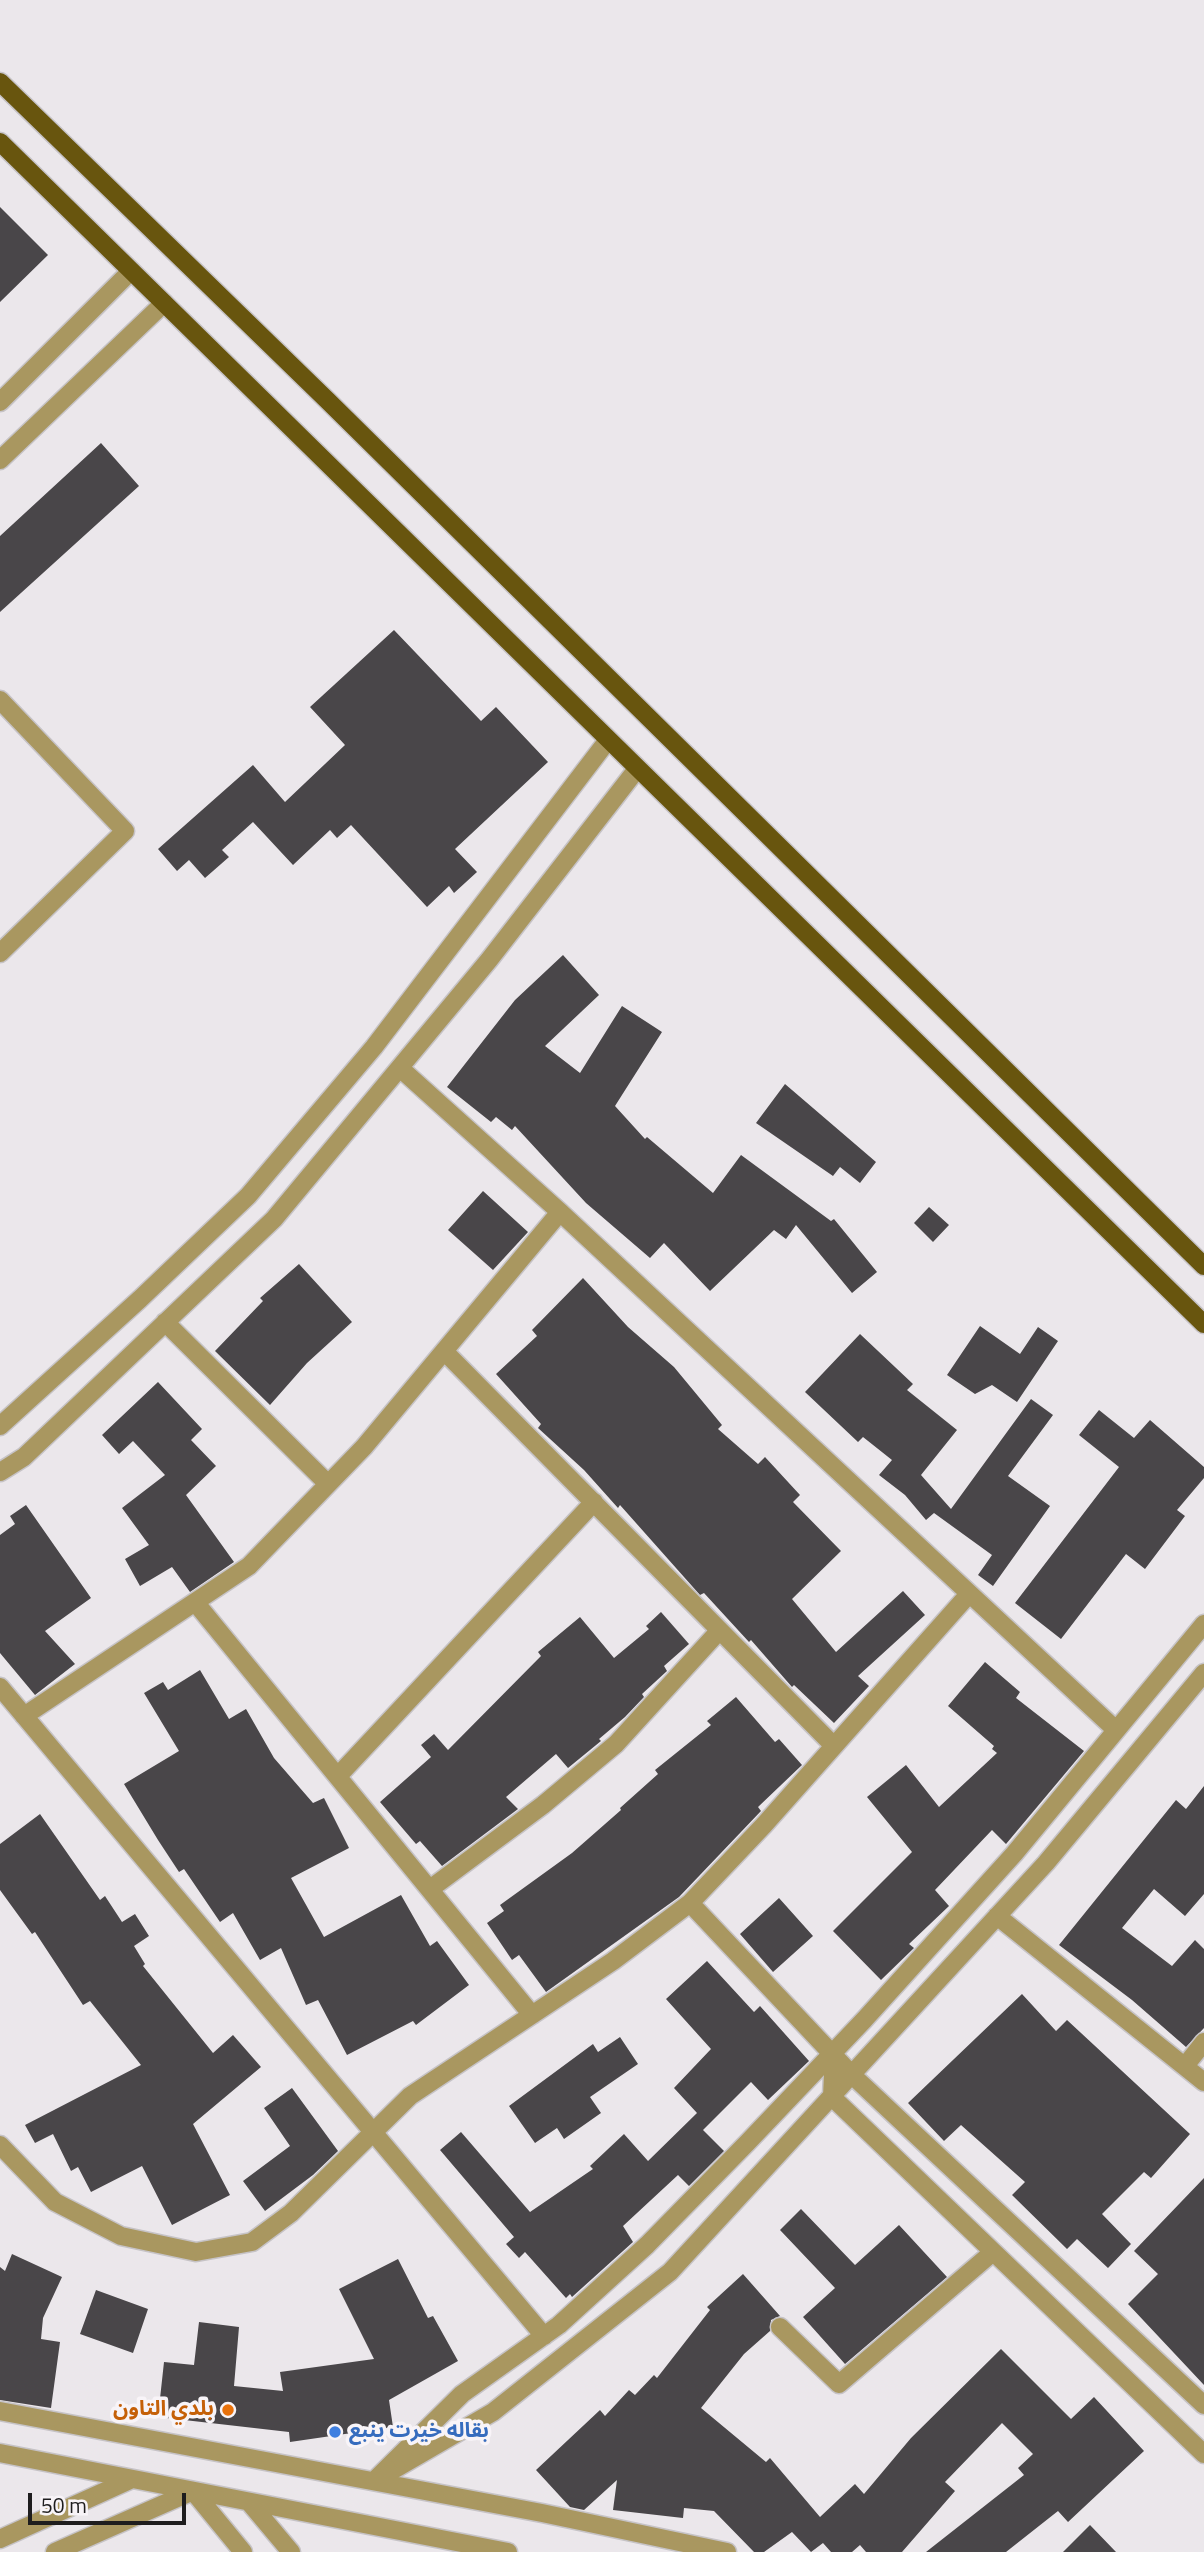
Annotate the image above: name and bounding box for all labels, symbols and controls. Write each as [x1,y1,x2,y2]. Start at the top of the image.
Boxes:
place label: بلدي التاون [113,2397,214,2423]
marker: بلدي التاون [220,2402,236,2418]
place label: بقاله خيرت ينبع [349,2419,489,2445]
marker: بقاله خيرت ينبع [327,2424,343,2440]
scale bar [32,2478,189,2522]
text: 50 m [41,2489,87,2521]

